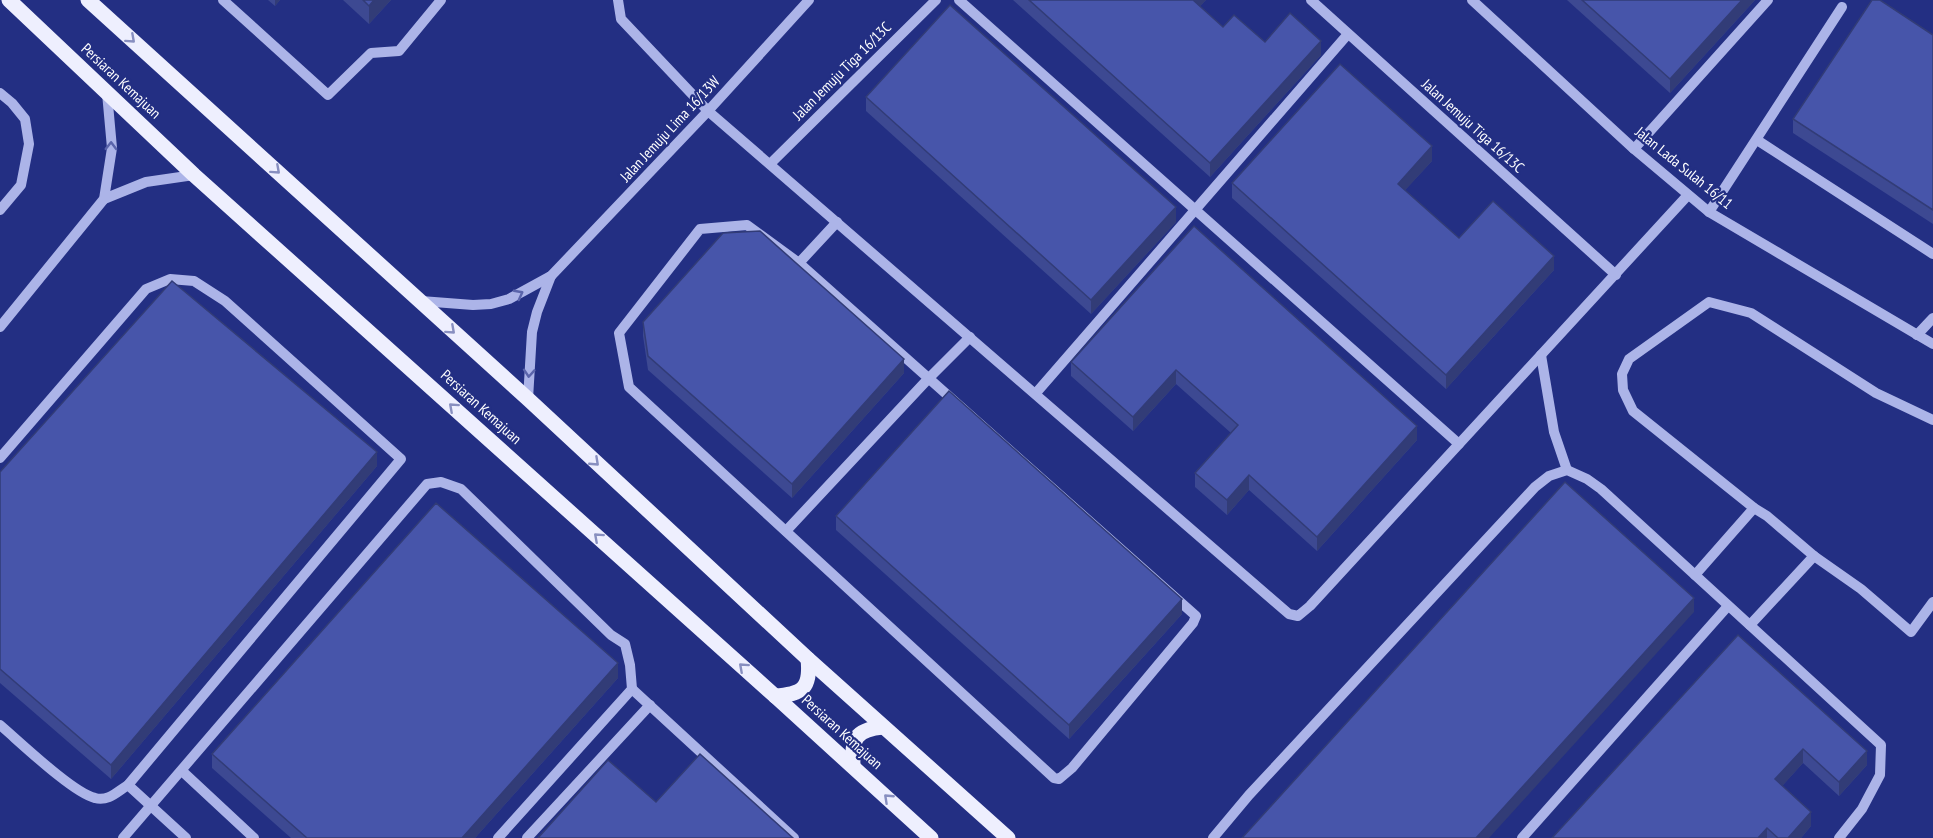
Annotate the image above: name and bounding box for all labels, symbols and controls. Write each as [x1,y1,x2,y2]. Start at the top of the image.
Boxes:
street label: Jalan Jemuju Tiga 16/13C [788,17,895,125]
one-way arrow [125,32,135,43]
street label: Persiaran Kemajuan [78,39,165,122]
street label: Jalan Jemuju Lima 16/13W [615,72,724,186]
street label: Jalan Jemuju Tiga 16/13C [1417,74,1529,177]
street label: Jalan Lada Sulah 16/11 [1631,122,1737,213]
one-way arrow [104,141,117,150]
one-way arrow [269,163,280,174]
one-way arrow [512,289,523,301]
one-way arrow [445,323,455,334]
street label: Persiaran Kemajuan [437,365,526,448]
one-way arrow [523,369,536,378]
one-way arrow [449,403,460,414]
one-way arrow [588,454,599,465]
one-way arrow [594,533,605,544]
one-way arrow [740,663,750,674]
street label: Persiaran Kemajuan [798,690,887,773]
one-way arrow [884,794,894,805]

